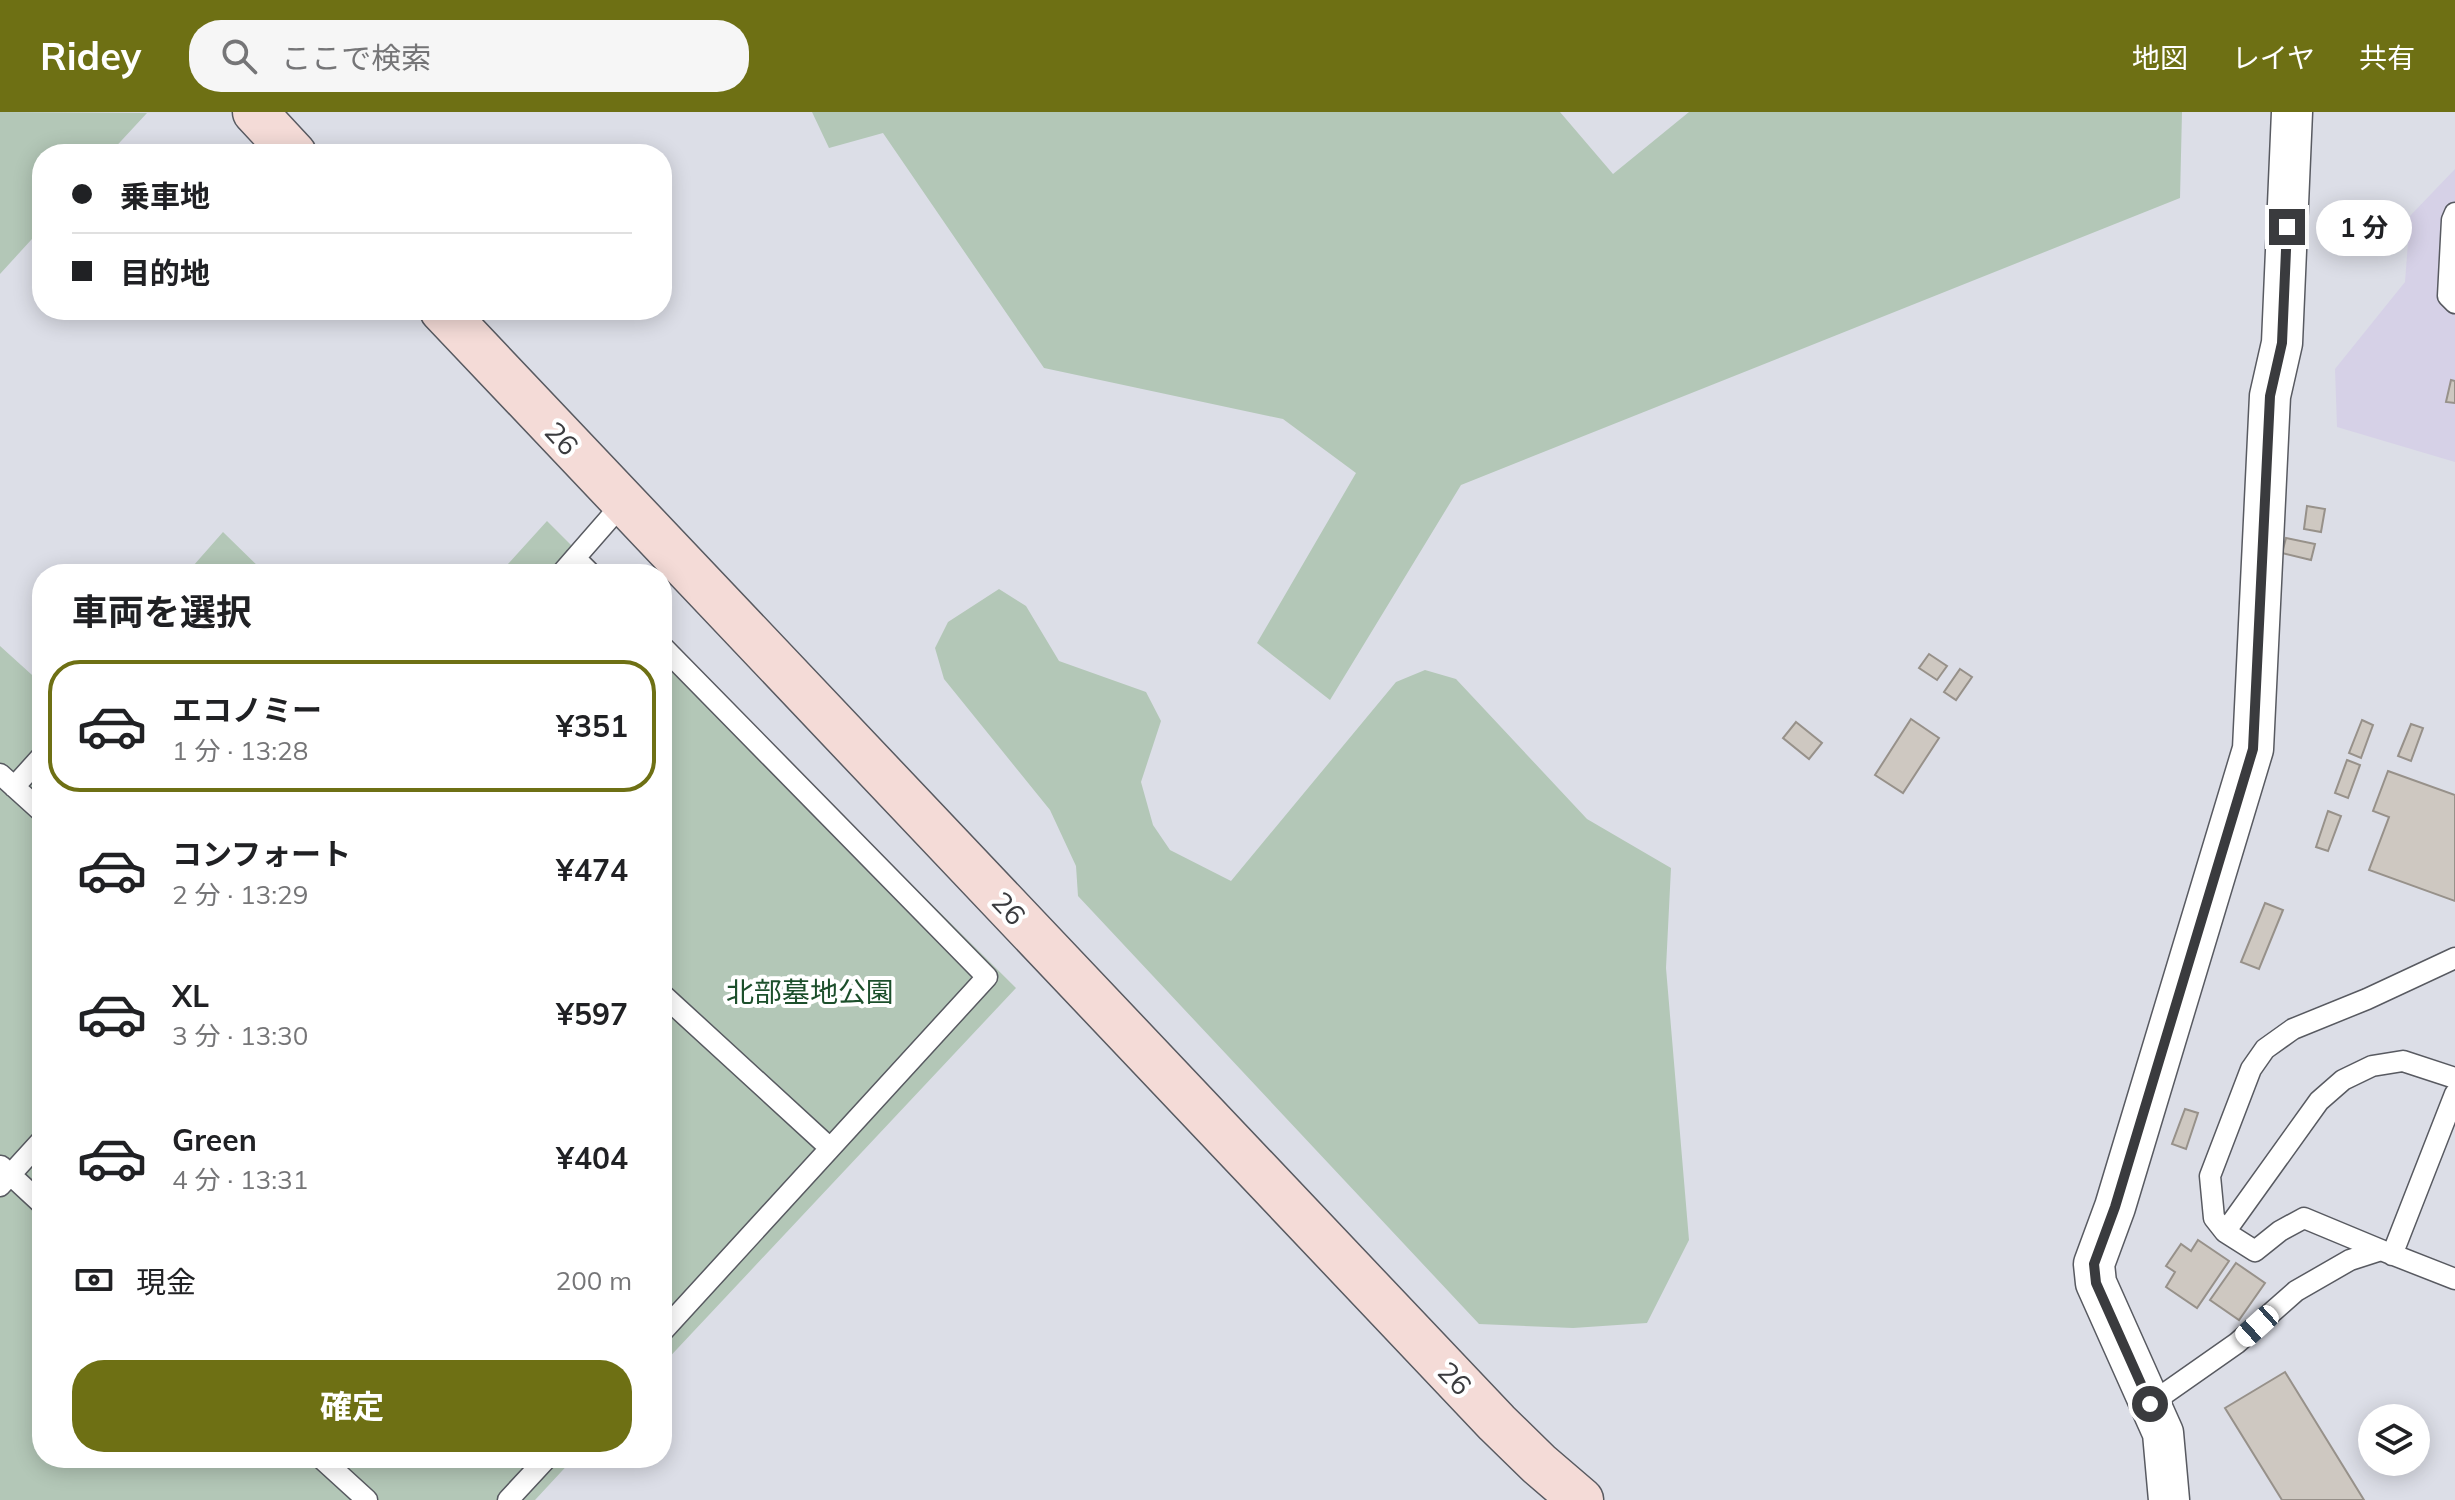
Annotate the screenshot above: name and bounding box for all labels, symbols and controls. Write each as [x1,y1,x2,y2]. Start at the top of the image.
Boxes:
search box [189,20,749,92]
text: Ridey [40,32,141,80]
icon: search [217,34,261,78]
text: ここで検索 [281,39,431,77]
text: 地図 [2132,40,2188,75]
text: レイヤ [2232,40,2315,75]
text: 共有 [2359,40,2415,75]
text: 乗車地 [120,177,210,215]
callout: 1 分 [2315,199,2411,255]
route end [2269,209,2305,245]
text: 1 分 [2340,211,2388,244]
text: 目的地 [120,254,210,292]
street label: 26 [538,414,586,462]
text: 車両を選択 [72,589,252,634]
icon: car [76,690,148,762]
text: エコノミー [172,691,322,729]
text: ¥351 [556,707,628,745]
text: 1 分 · 13:28 [172,734,308,767]
icon: car [76,834,148,906]
text: コンフォート [172,835,351,873]
text: ¥474 [556,851,628,889]
text: 2 分 · 13:29 [172,878,308,911]
street label: 26 [985,884,1033,932]
park label: 北部墓地公園 [726,974,894,1009]
text: XL [172,977,209,1015]
icon: car [76,978,148,1050]
text: ¥597 [556,995,628,1033]
text: 3 分 · 13:30 [172,1019,308,1052]
text: Green [172,1121,257,1159]
icon: car [76,1122,148,1194]
text: ¥404 [556,1139,628,1177]
text: 4 分 · 13:31 [172,1163,308,1196]
icon: cash [72,1258,116,1302]
text: 現金 [136,1263,196,1301]
text: 200 m [556,1264,632,1297]
car [2231,1301,2283,1351]
street label: 26 [1431,1354,1479,1402]
button: 確定 [72,1360,632,1452]
route start [2132,1386,2168,1422]
map controls [2358,1404,2430,1476]
button: layers [2358,1404,2430,1476]

